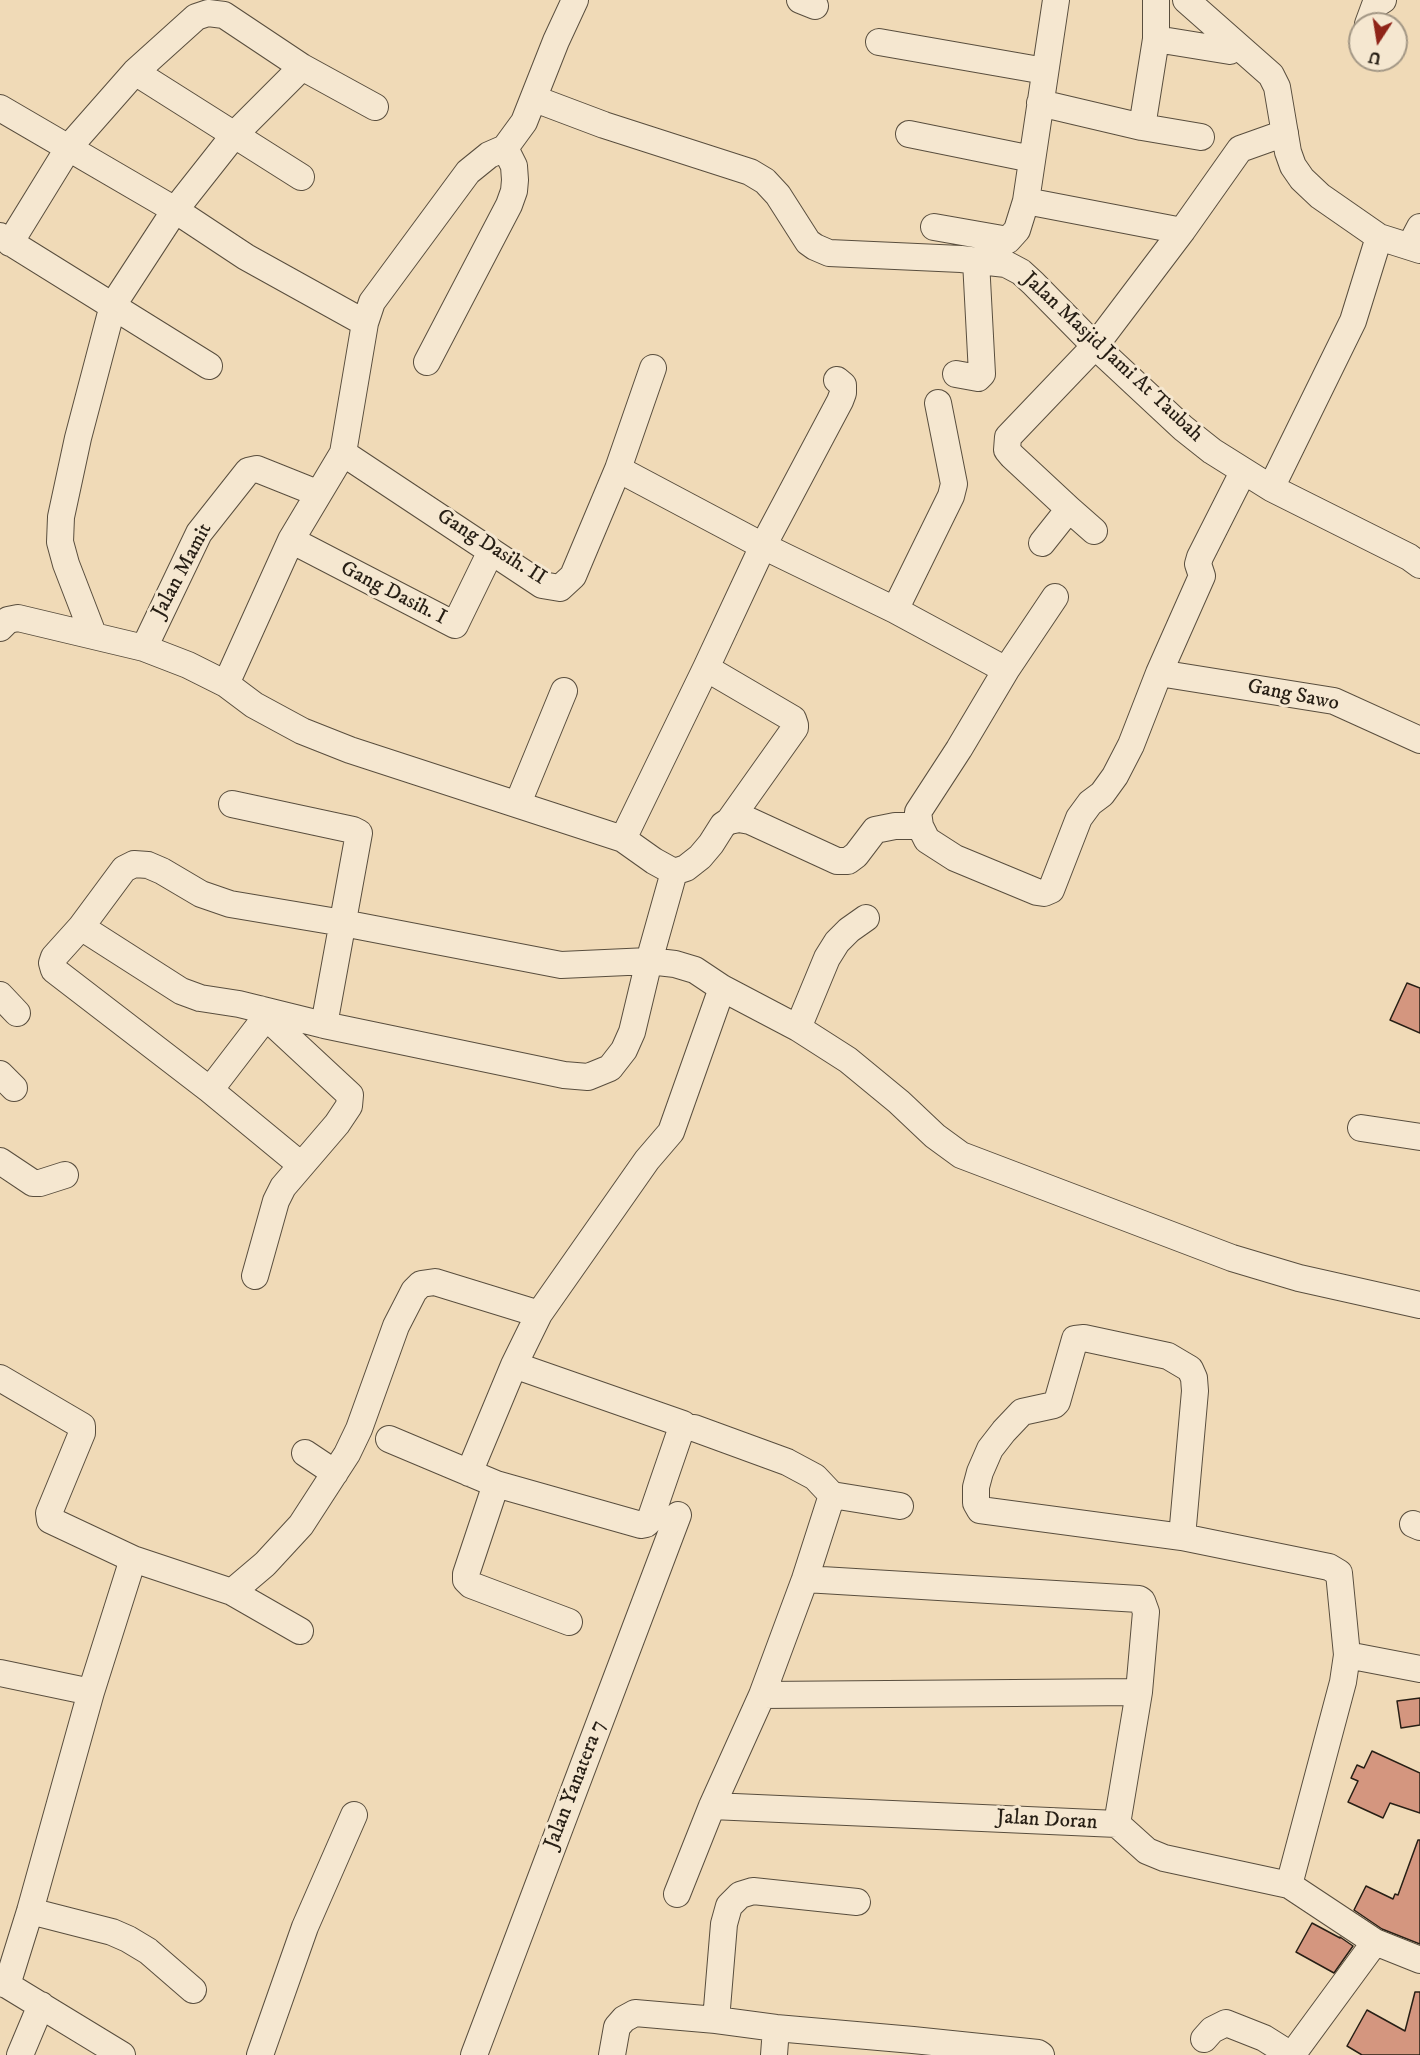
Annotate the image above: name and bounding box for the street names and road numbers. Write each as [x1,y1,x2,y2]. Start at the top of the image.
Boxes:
street label: Jalan Masjid Jami At Taubah [1016,268,1208,448]
street label: Gang Dasih. II [432,504,550,592]
street label: Jalan Mamit [148,519,218,623]
street label: Gang Dasih. I [336,557,450,631]
street label: Gang Sawo [1245,675,1341,717]
street label: Jalan Yanatera 7 [540,1717,612,1853]
street label: Jalan Doran [996,1806,1098,1836]

